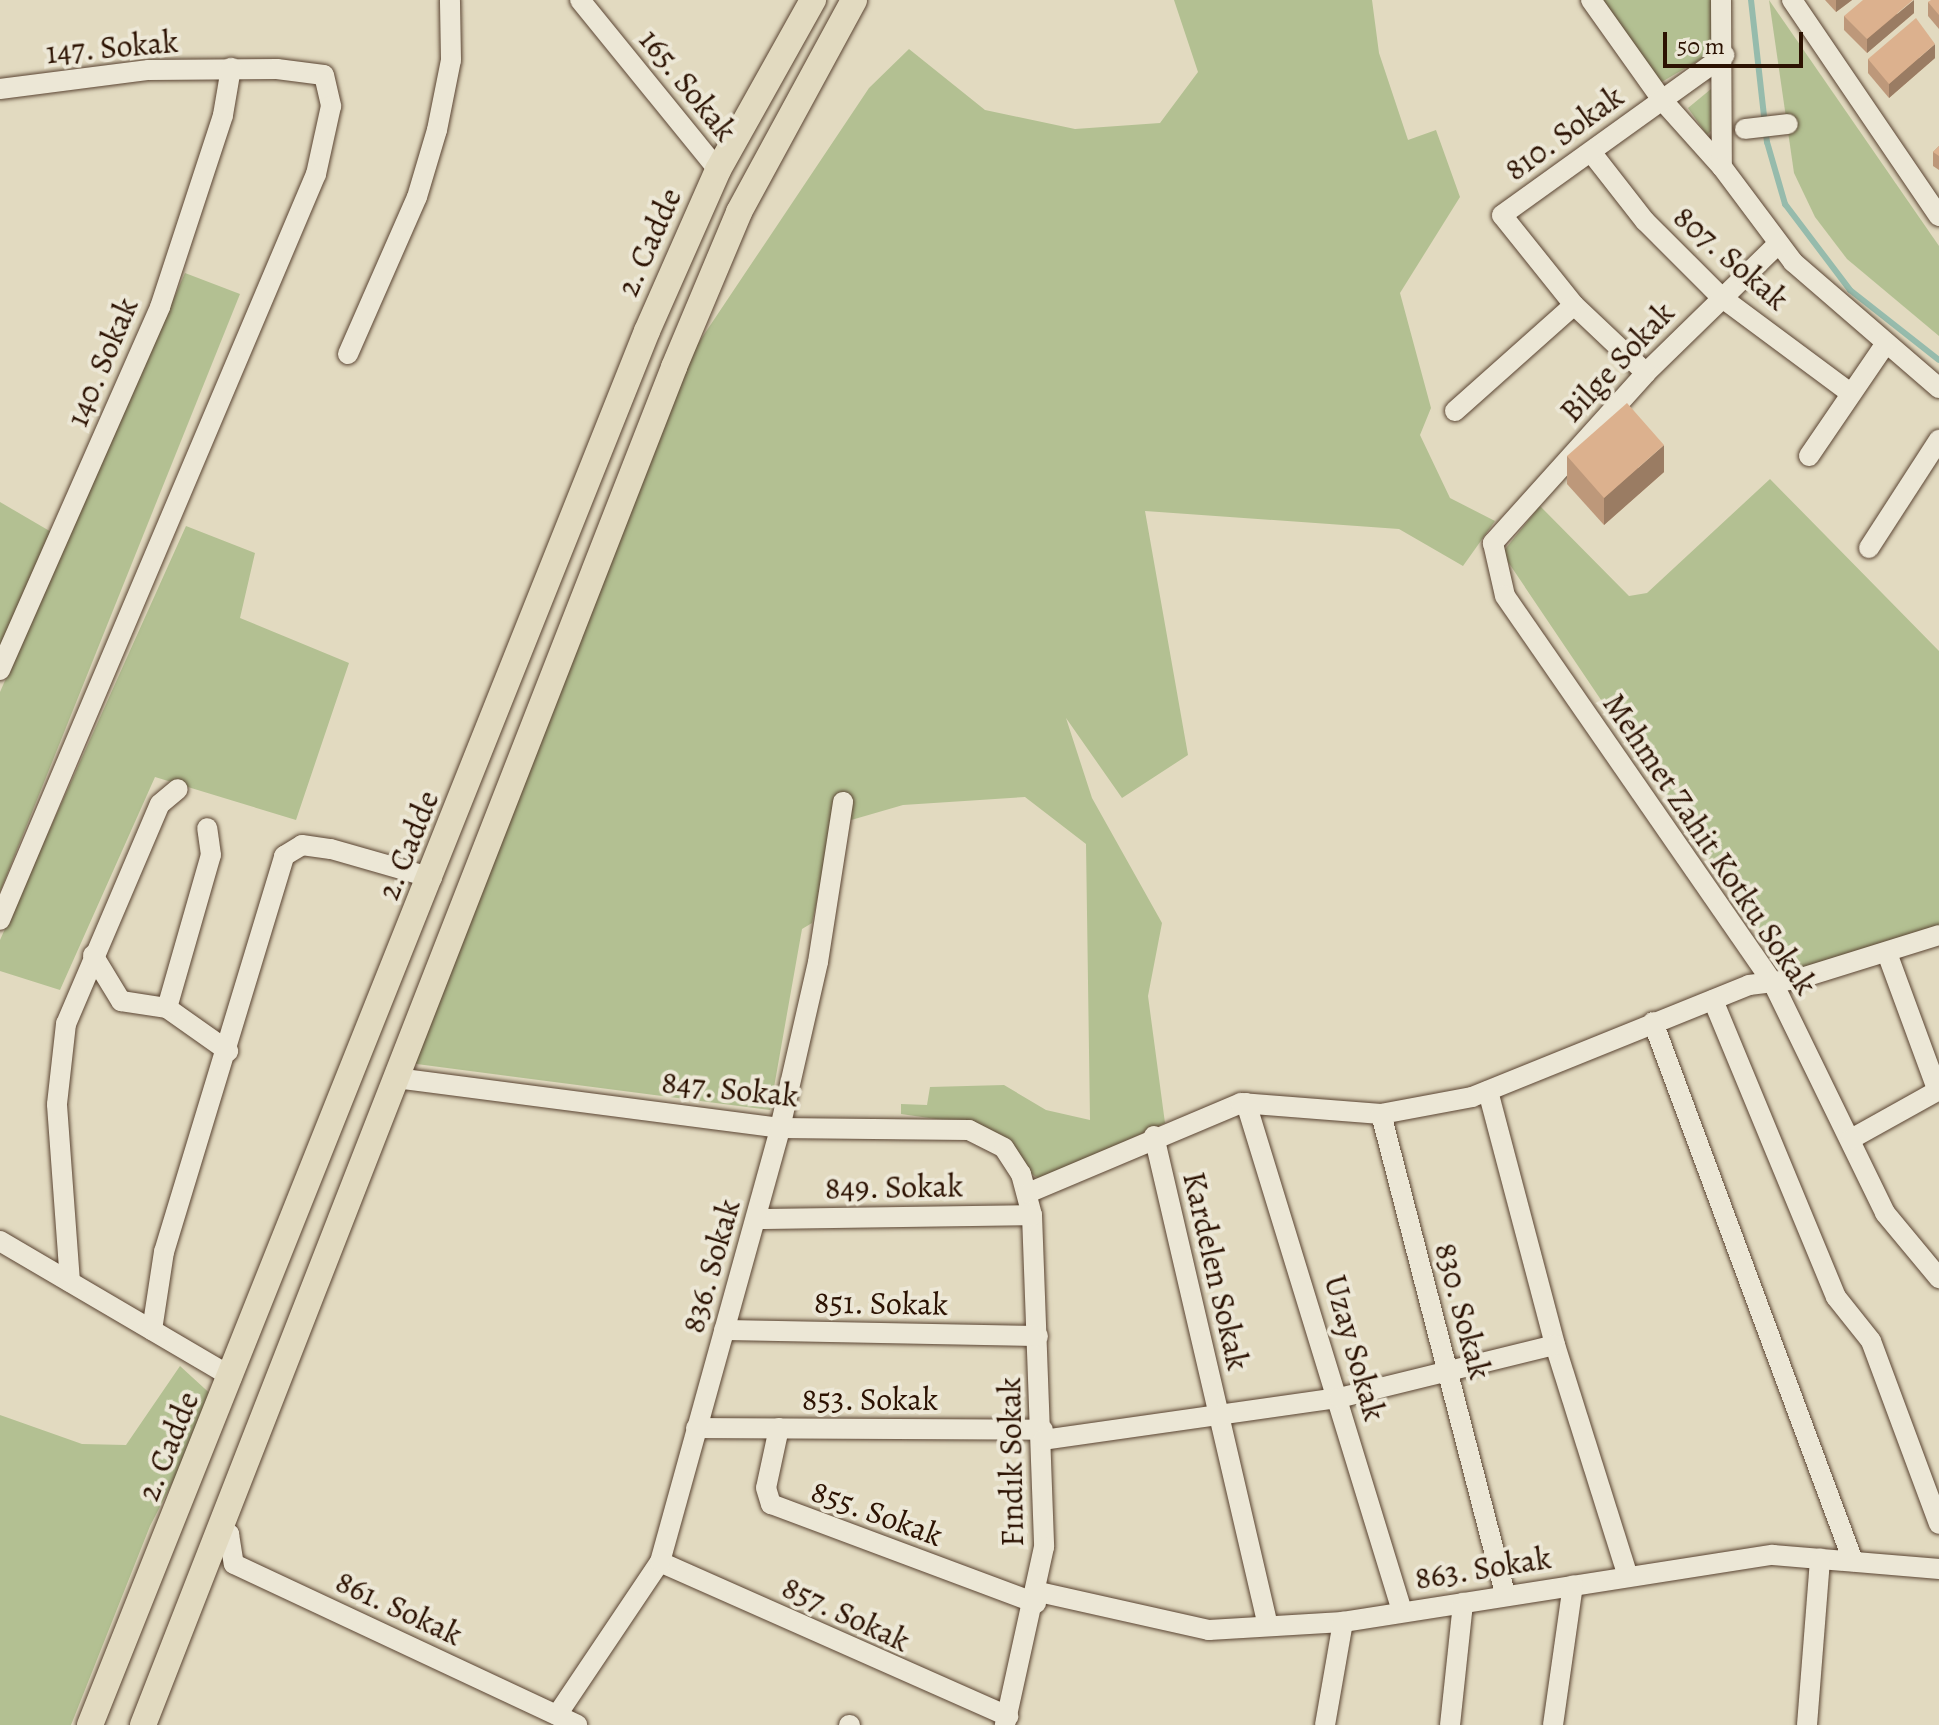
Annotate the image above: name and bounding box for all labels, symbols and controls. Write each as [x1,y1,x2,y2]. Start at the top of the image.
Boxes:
scale bar [1667,16,1807,66]
street label: 165. Sokak [631,21,745,149]
street label: 147. Sokak [44,22,180,72]
text: 50 m [1677,30,1725,62]
street label: 810. Sokak [1497,77,1631,189]
street label: 2. Cadde [608,182,690,302]
street label: 807. Sokak [1665,197,1797,319]
street label: 140. Sokak [58,291,146,433]
street label: Bilge Sokak [1552,294,1682,430]
street label: Mehmet Zahit Kotku Sokak [1595,686,1825,1002]
street label: 2. Cadde [369,785,447,905]
street label: 847. Sokak [659,1063,801,1115]
street label: 849. Sokak [824,1167,964,1207]
street label: Kardelen Sokak [1175,1168,1257,1374]
street label: 836. Sokak [674,1194,748,1338]
street label: 830. Sokak [1426,1238,1500,1384]
street label: Uzay Sokak [1316,1271,1394,1425]
street label: 851. Sokak [813,1283,949,1323]
street label: Fındık Sokak [990,1377,1032,1547]
street label: 853. Sokak [801,1380,939,1418]
street label: 2. Cadde [129,1386,207,1506]
street label: 855. Sokak [806,1471,948,1555]
street label: 863. Sokak [1412,1538,1554,1598]
street label: 861. Sokak [329,1562,469,1654]
street label: 857. Sokak [776,1568,916,1660]

